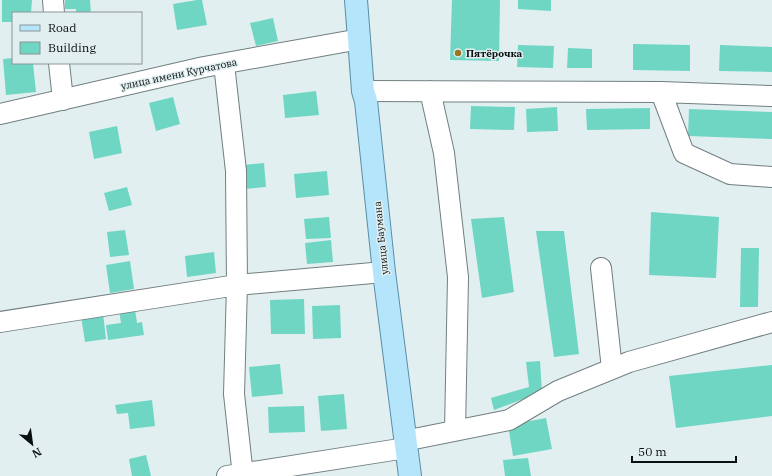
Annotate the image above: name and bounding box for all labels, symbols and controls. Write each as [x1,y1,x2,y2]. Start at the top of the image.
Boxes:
legend [12,12,142,64]
text: Road [48,20,77,35]
text: Building [48,40,96,55]
place label: Пятёрочка [466,47,523,60]
marker: Пятёрочка [453,48,463,58]
street label: улица имени Курчатова [120,55,239,93]
street label: улица Баумана [371,200,391,275]
north arrow [12,424,52,464]
scale bar [632,438,736,464]
text: 50 m [638,444,667,459]
text: N [29,445,44,461]

